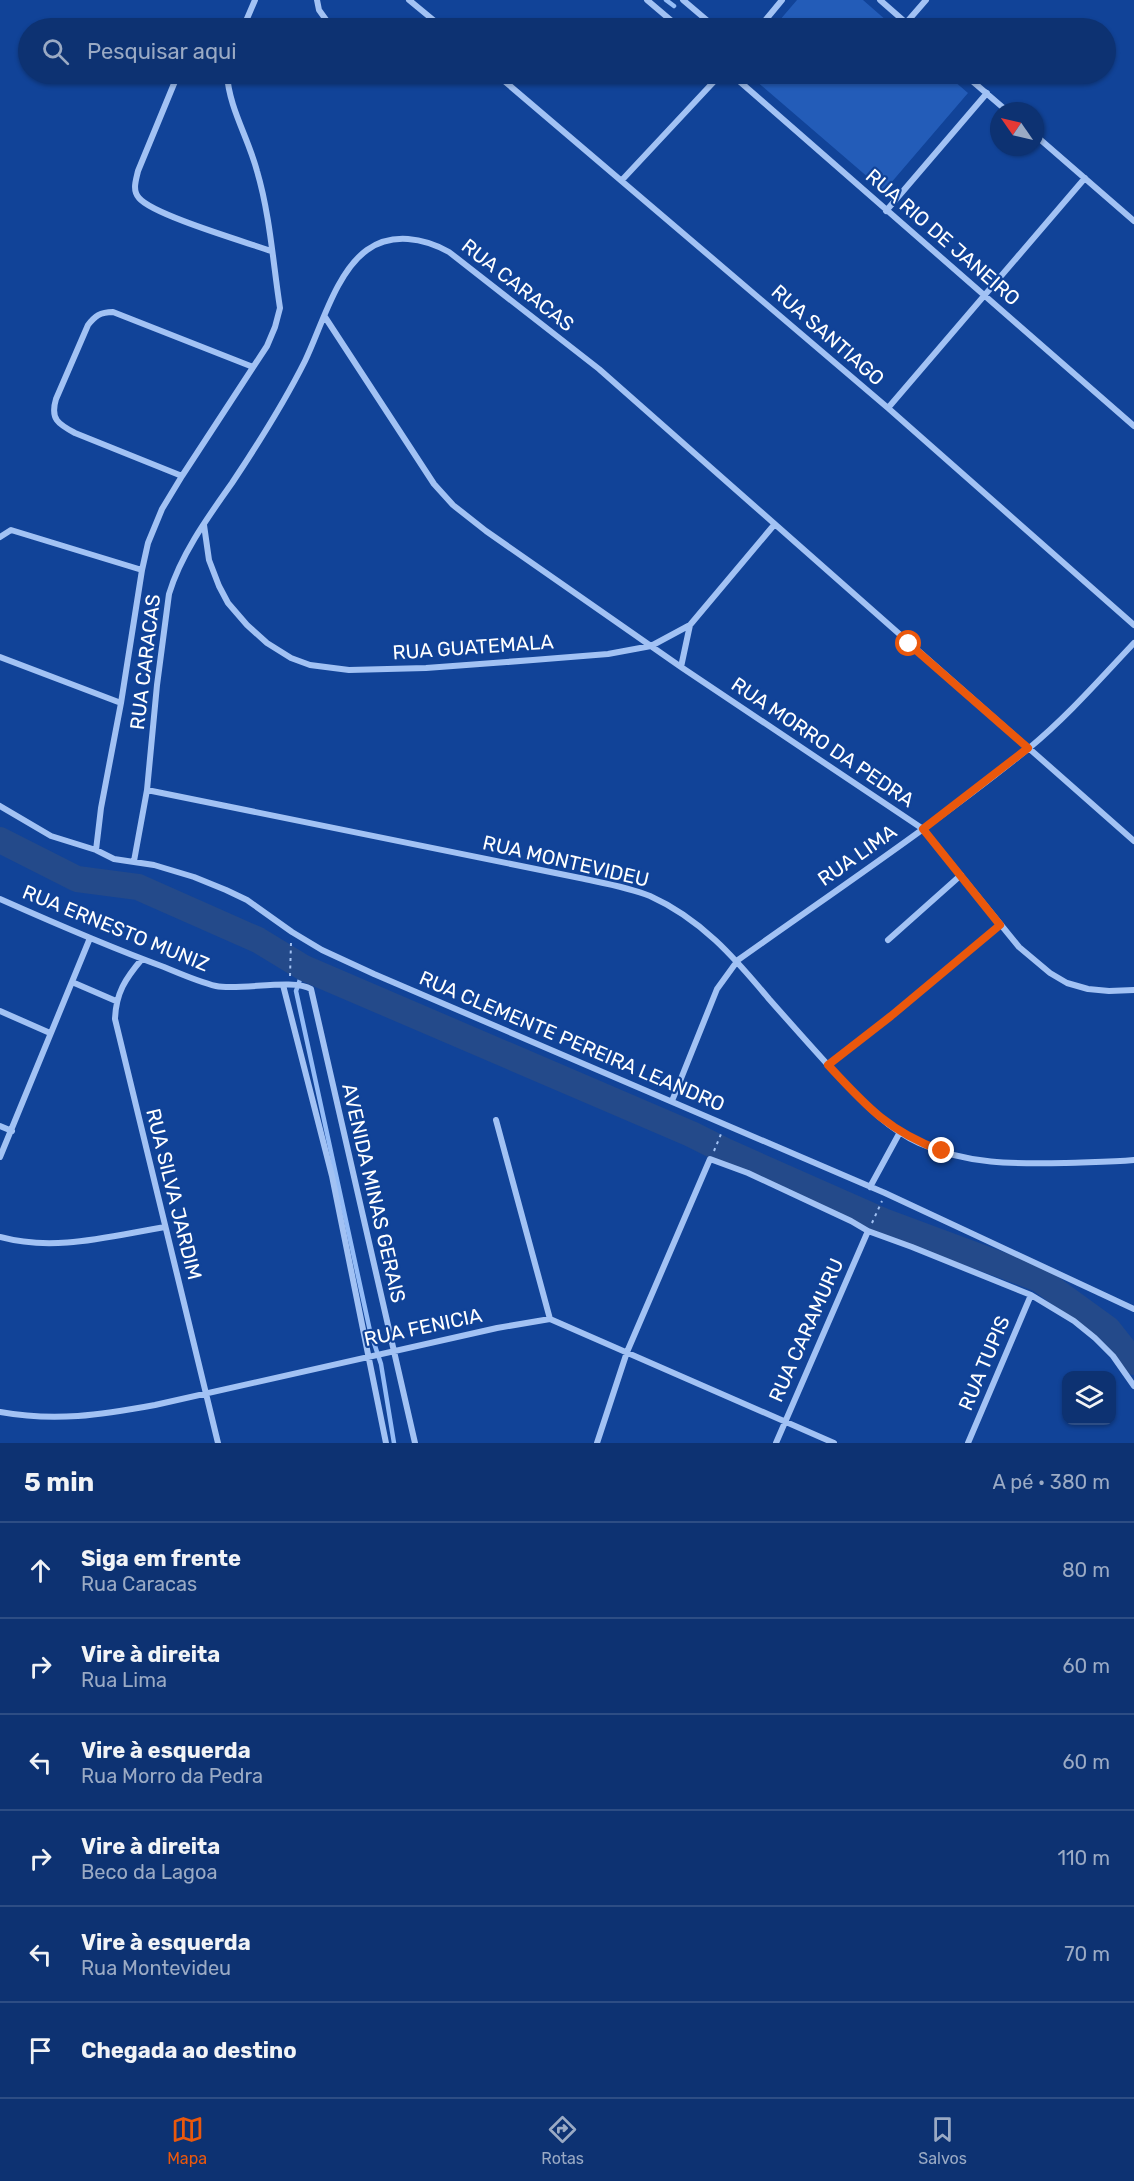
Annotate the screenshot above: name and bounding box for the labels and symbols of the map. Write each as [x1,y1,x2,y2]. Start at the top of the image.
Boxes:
north arrow [990,102,1044,156]
street label: RUA RIO DE JANEIRO [861,164,1025,310]
street label: RUA CARACAS [457,234,579,336]
street label: RUA SANTIAGO [767,280,889,390]
street label: RUA CARACAS [125,593,165,731]
street label: RUA GUATEMALA [392,629,554,665]
route start [895,630,921,656]
street label: RUA MORRO DA PEDRA [727,672,919,812]
street label: RUA LIMA [813,819,901,891]
street label: RUA MONTEVIDEU [480,830,652,892]
street label: RUA ERNESTO MUNIZ [19,880,213,976]
street label: RUA CLEMENTE PEREIRA LEANDRO [416,966,728,1116]
street label: AVENIDA MINAS GERAIS [337,1081,411,1305]
street label: RUA SILVA JARDIM [141,1106,207,1282]
route end [928,1137,954,1163]
street label: RUA CARAMURU [764,1254,848,1406]
street label: RUA FENICIA [362,1303,484,1351]
street label: RUA TUPIS [953,1312,1015,1414]

